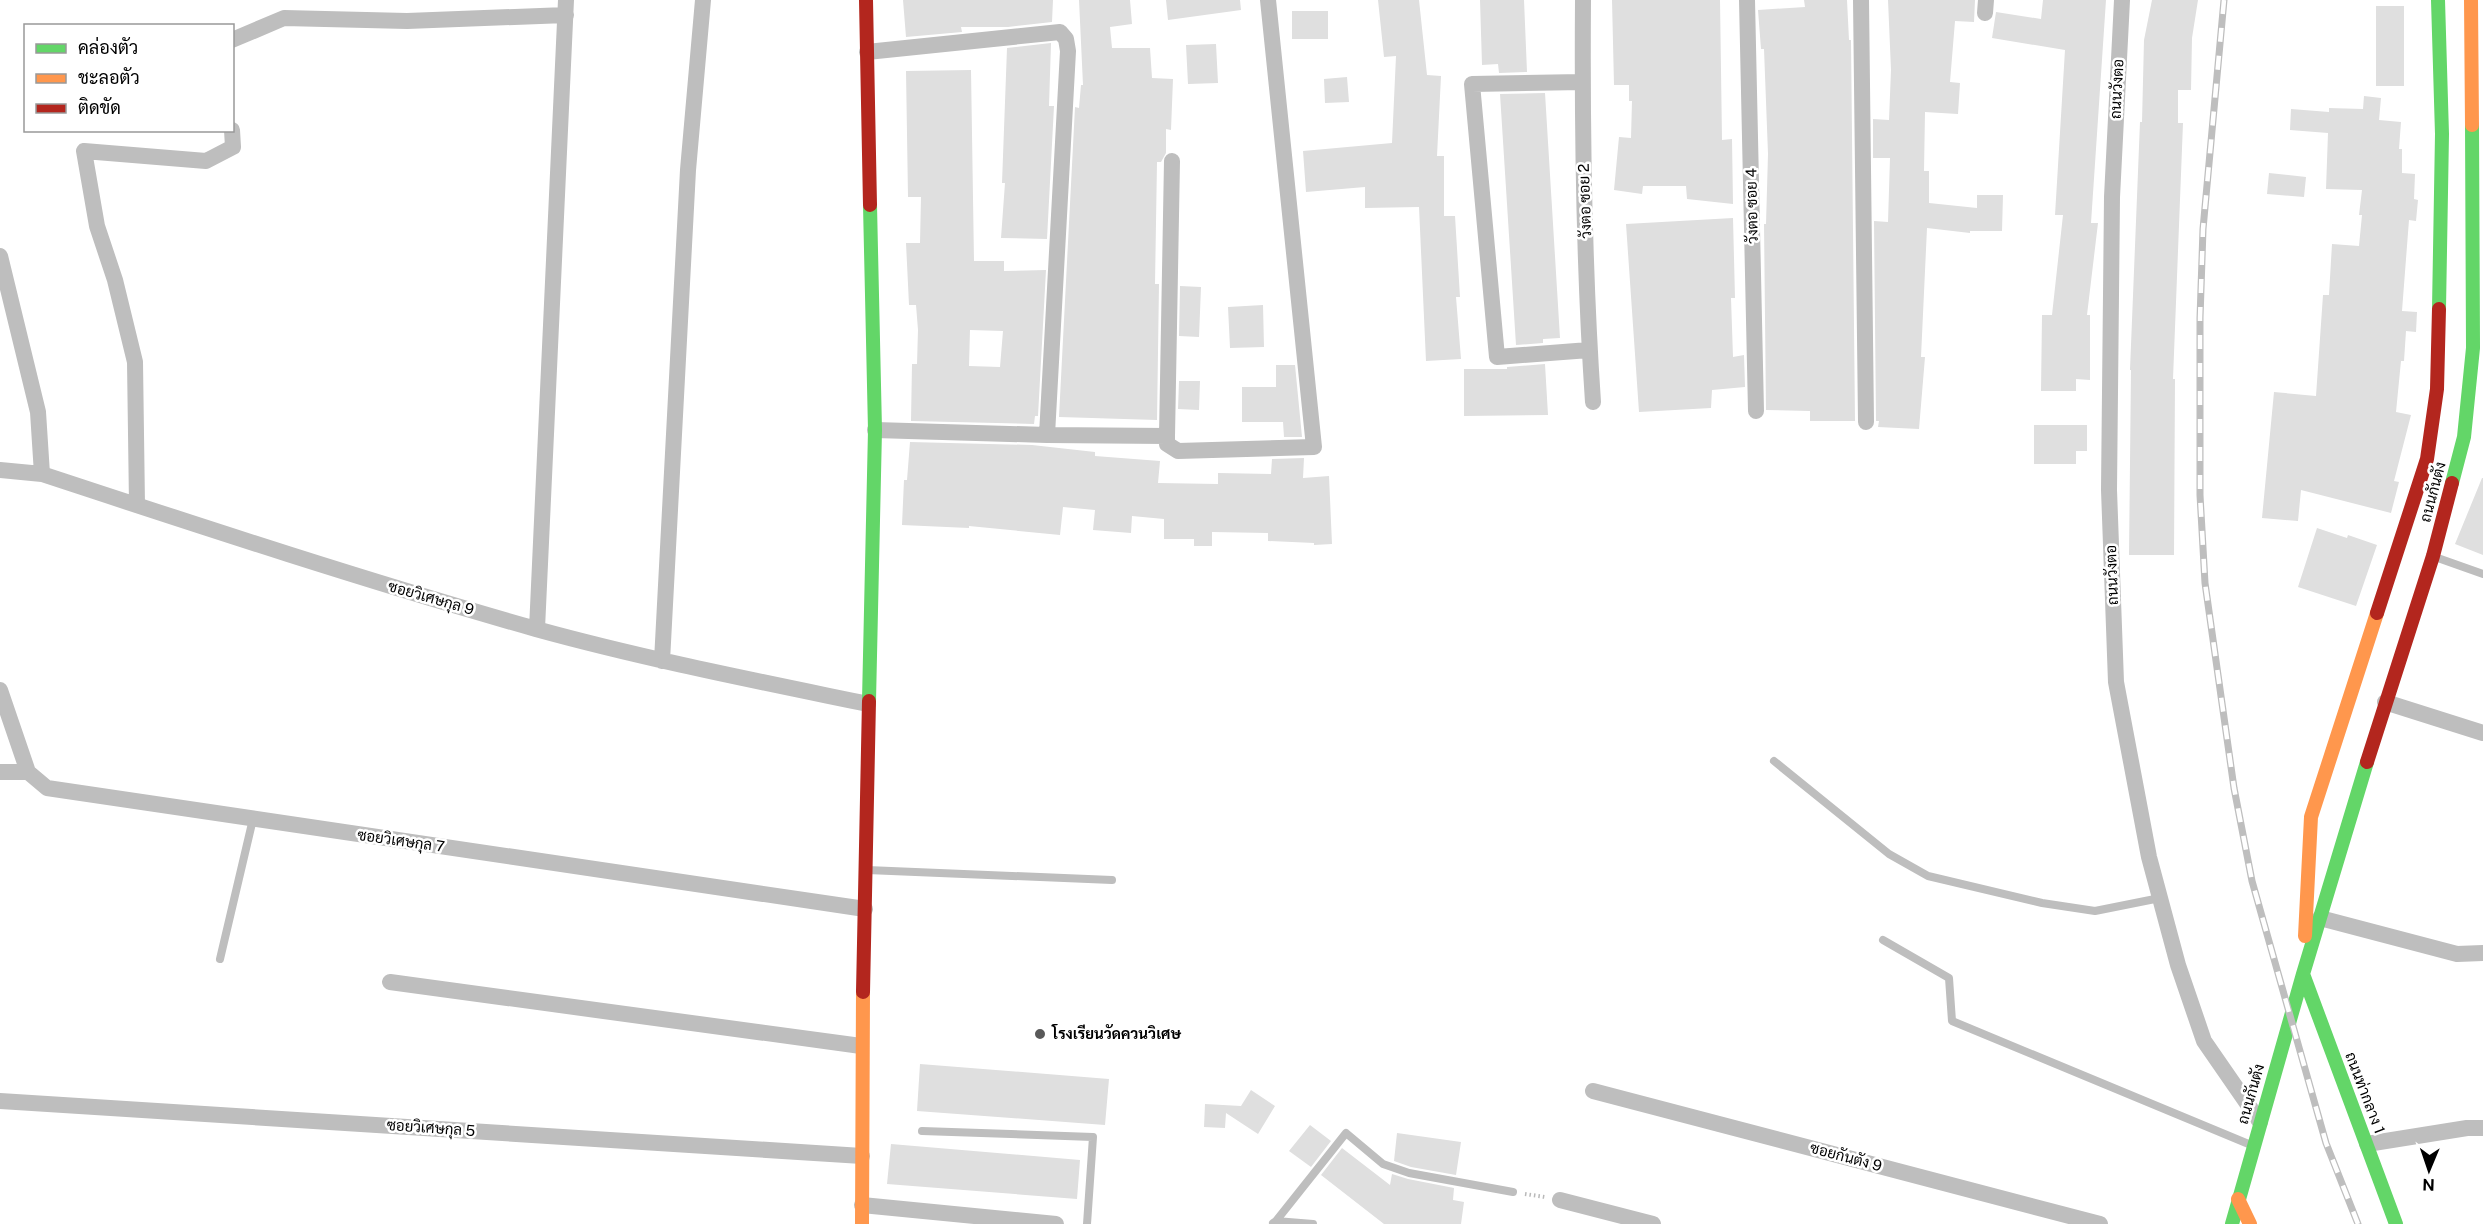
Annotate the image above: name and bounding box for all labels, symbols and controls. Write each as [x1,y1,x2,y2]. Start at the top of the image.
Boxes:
legend [24,24,234,132]
text: คล่องตัว [78,36,138,58]
street label: ถนนวังตอ [2106,58,2127,119]
text: ชะลอตัว [78,67,140,88]
text: ติดขัด [78,97,121,118]
street label: วังตอ ซอย 2 [1575,163,1594,239]
street label: วังตอ ซอย 4 [1742,168,1761,244]
street label: ถนนกันตัง [2416,460,2449,524]
street label: ถนนวังตอ [2102,545,2121,605]
street label: ซอยวิเศษกุล 9 [385,577,476,621]
street label: ซอยวิเศษกุล 7 [356,826,446,858]
place label: โรงเรียนวัดควนวิเศษ [1051,1023,1181,1042]
marker: โรงเรียนวัดควนวิเศษ [1033,1027,1047,1041]
street label: ถนนท่ากลาง 1 [2342,1049,2390,1136]
street label: ถนนกันตัง [2234,1062,2267,1126]
street label: ซอยวิเศษกุล 5 [386,1116,476,1142]
street label: ซอยกันตัง 9 [1808,1139,1884,1174]
north arrow [2399,1140,2459,1200]
text: N [2422,1175,2435,1194]

